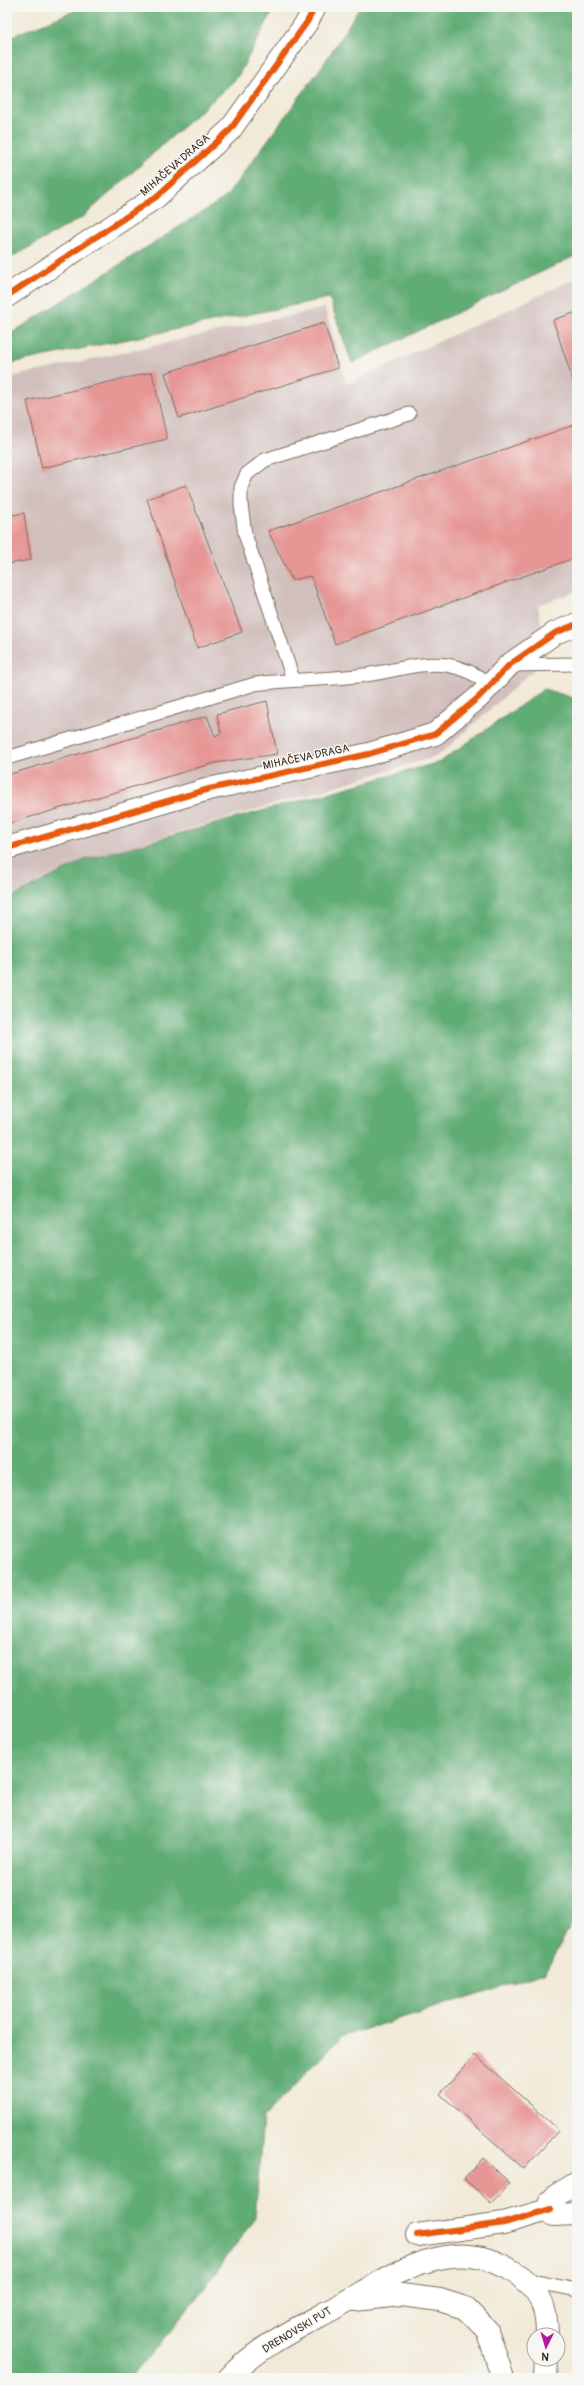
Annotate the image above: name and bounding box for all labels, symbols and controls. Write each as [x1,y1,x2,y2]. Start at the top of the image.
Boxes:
street label: MIHAČEVA DRAGA [138,131,212,199]
street label: MIHAČEVA DRAGA [262,742,350,772]
street label: DRENOVSKI PUT [260,2304,334,2356]
north arrow [526,2327,566,2367]
text: N [540,2350,549,2363]

